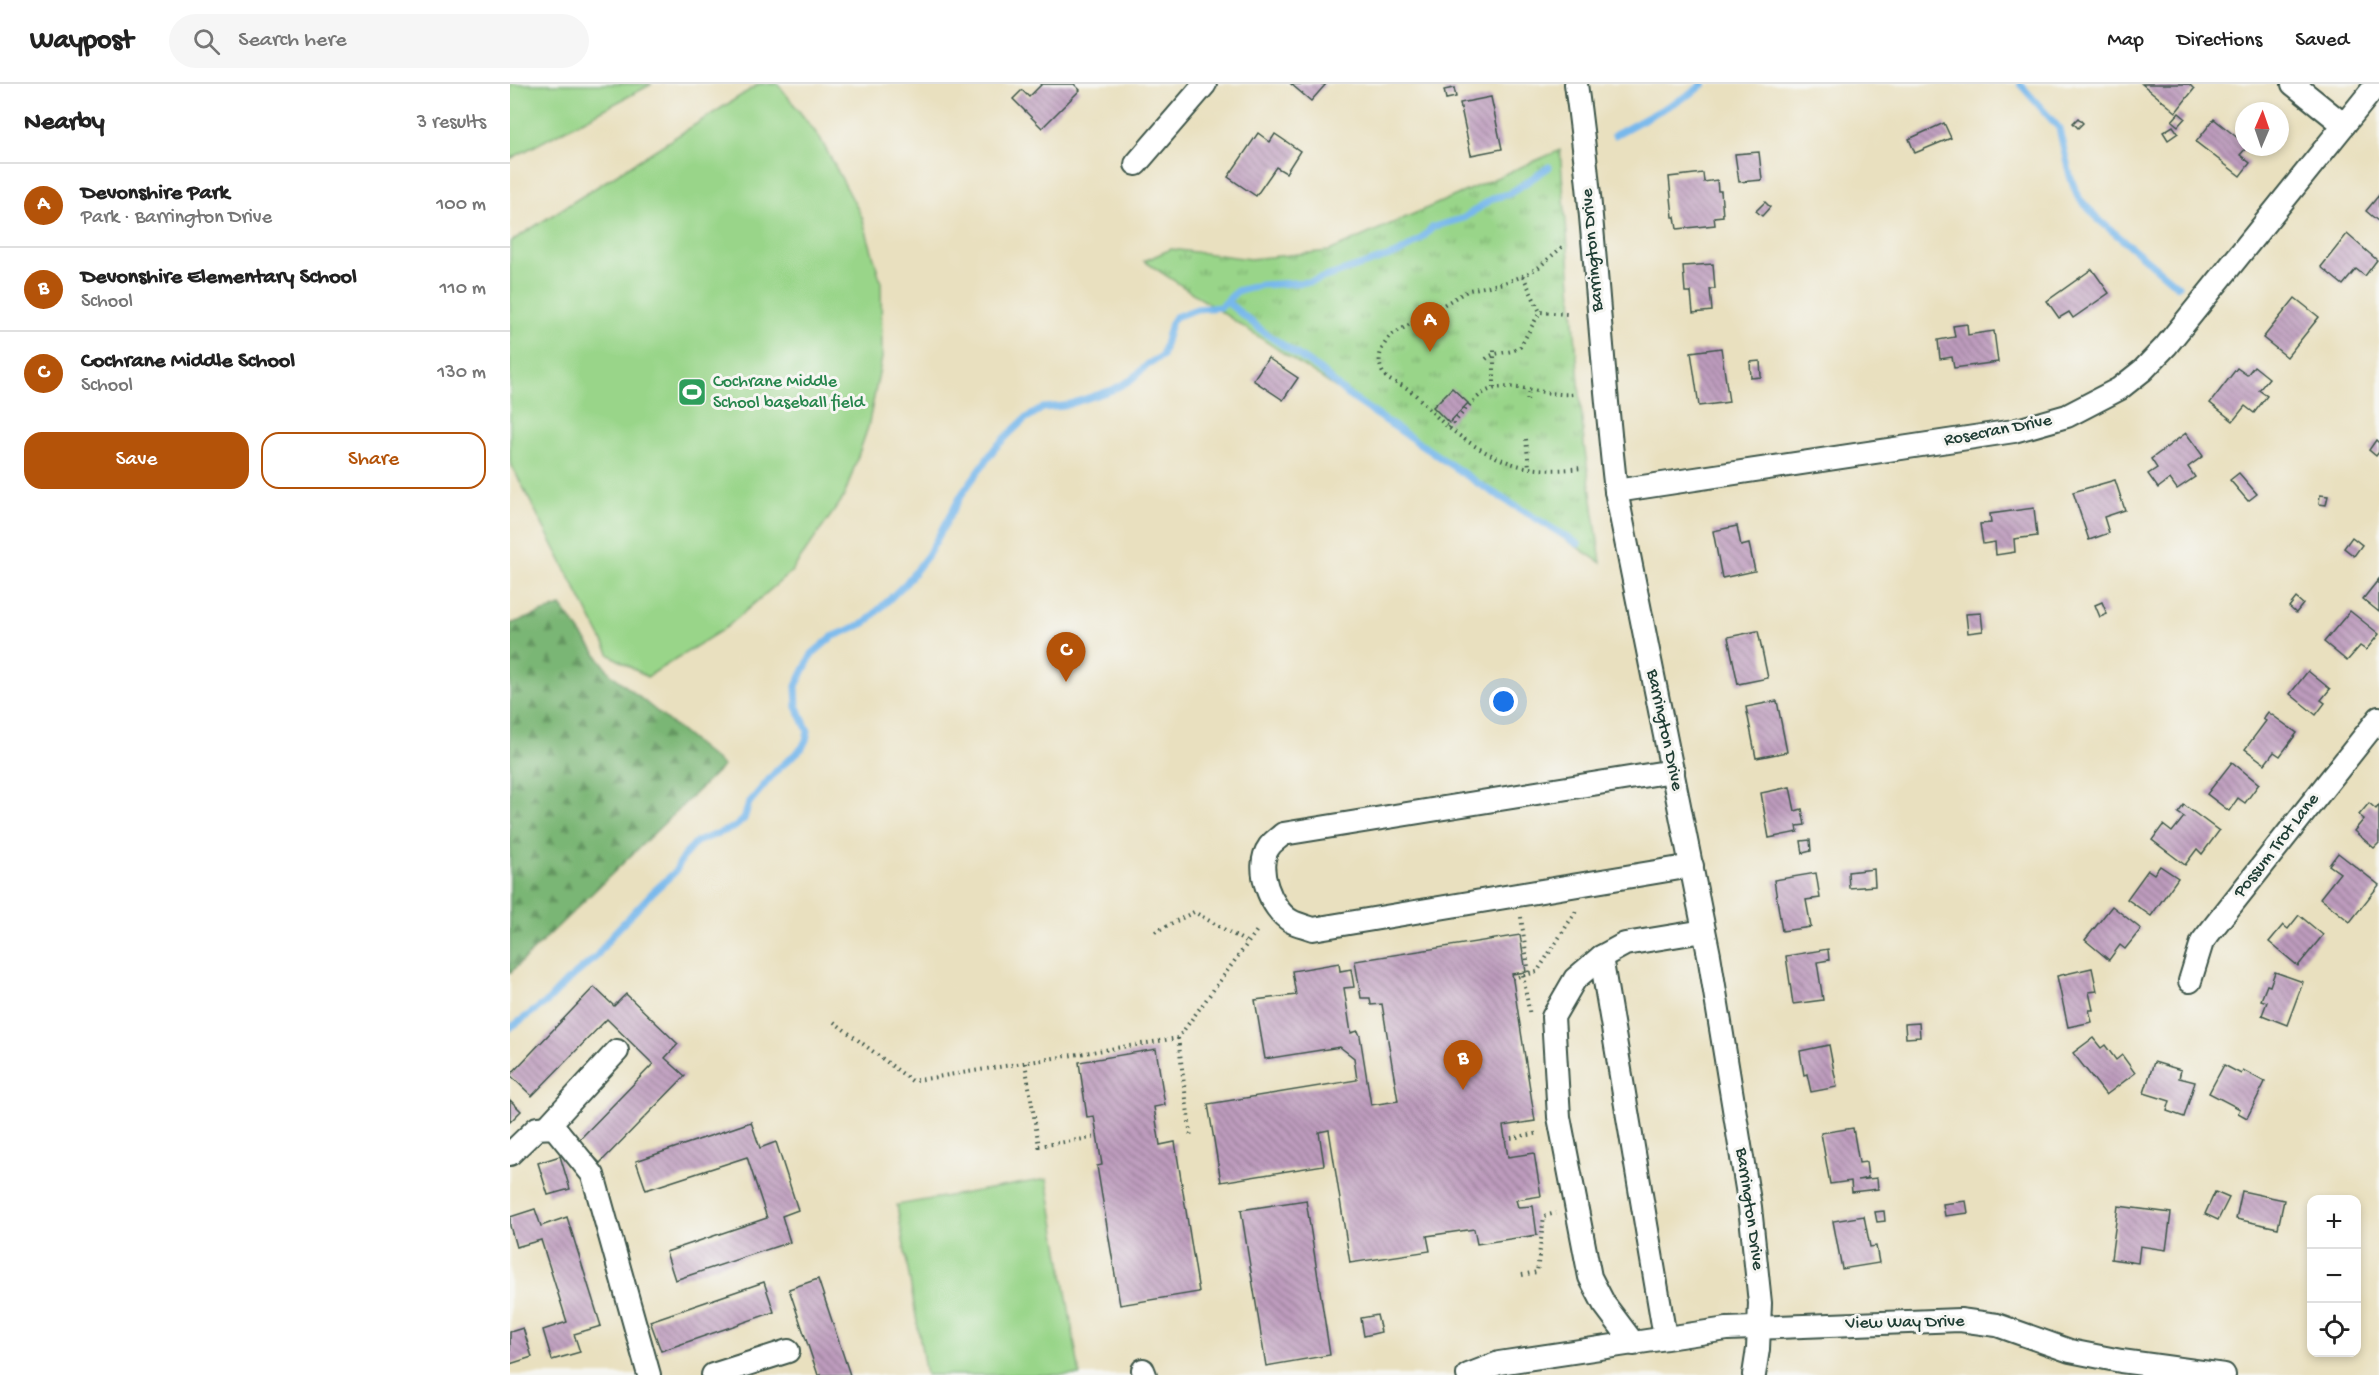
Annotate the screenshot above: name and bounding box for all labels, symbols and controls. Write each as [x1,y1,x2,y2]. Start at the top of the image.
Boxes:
search box [169,14,589,68]
text: Waypost [30,25,133,58]
icon: search [190,25,223,58]
text: Search here [238,28,347,54]
text: Map [2107,29,2144,54]
text: Directions [2177,29,2262,54]
text: Saved [2295,29,2349,54]
north arrow [2235,102,2289,156]
text: Nearby [24,108,105,139]
text: 3 results [417,112,486,135]
text: Devonshire Park [81,181,229,207]
street label: Barrington Drive [1577,187,1609,313]
text: A [38,194,49,217]
text: 100 m [436,194,486,217]
text: Park · Barrington Drive [81,207,272,230]
text: Devonshire Elementary School [81,265,357,291]
text: B [38,278,49,301]
text: 110 m [440,278,486,301]
text: School [81,291,133,314]
pin: A [1410,302,1450,352]
text: Cochrane Middle School [81,349,295,375]
text: C [38,362,49,385]
text: 130 m [437,362,486,385]
place label: Cochrane Middle School baseball field [713,372,866,414]
text: School [81,375,133,398]
sports icon: Cochrane Middle School baseball field [676,376,708,408]
street label: Rosecran Drive [1942,410,2054,452]
button: Save [24,432,249,489]
button: Share [261,432,486,489]
pin: C [1046,632,1086,682]
street label: Barrington Drive [1641,666,1687,793]
your location [1489,687,1518,716]
street label: Possum Trot Lane [2229,789,2325,903]
pin: B [1444,1040,1482,1090]
street label: Barrington Drive [1730,1145,1768,1272]
map controls [2307,1195,2361,1357]
button: + [2307,1195,2361,1249]
button: − [2307,1249,2361,1303]
button: locate [2307,1303,2361,1357]
street label: View Way Drive [1844,1311,1965,1335]

